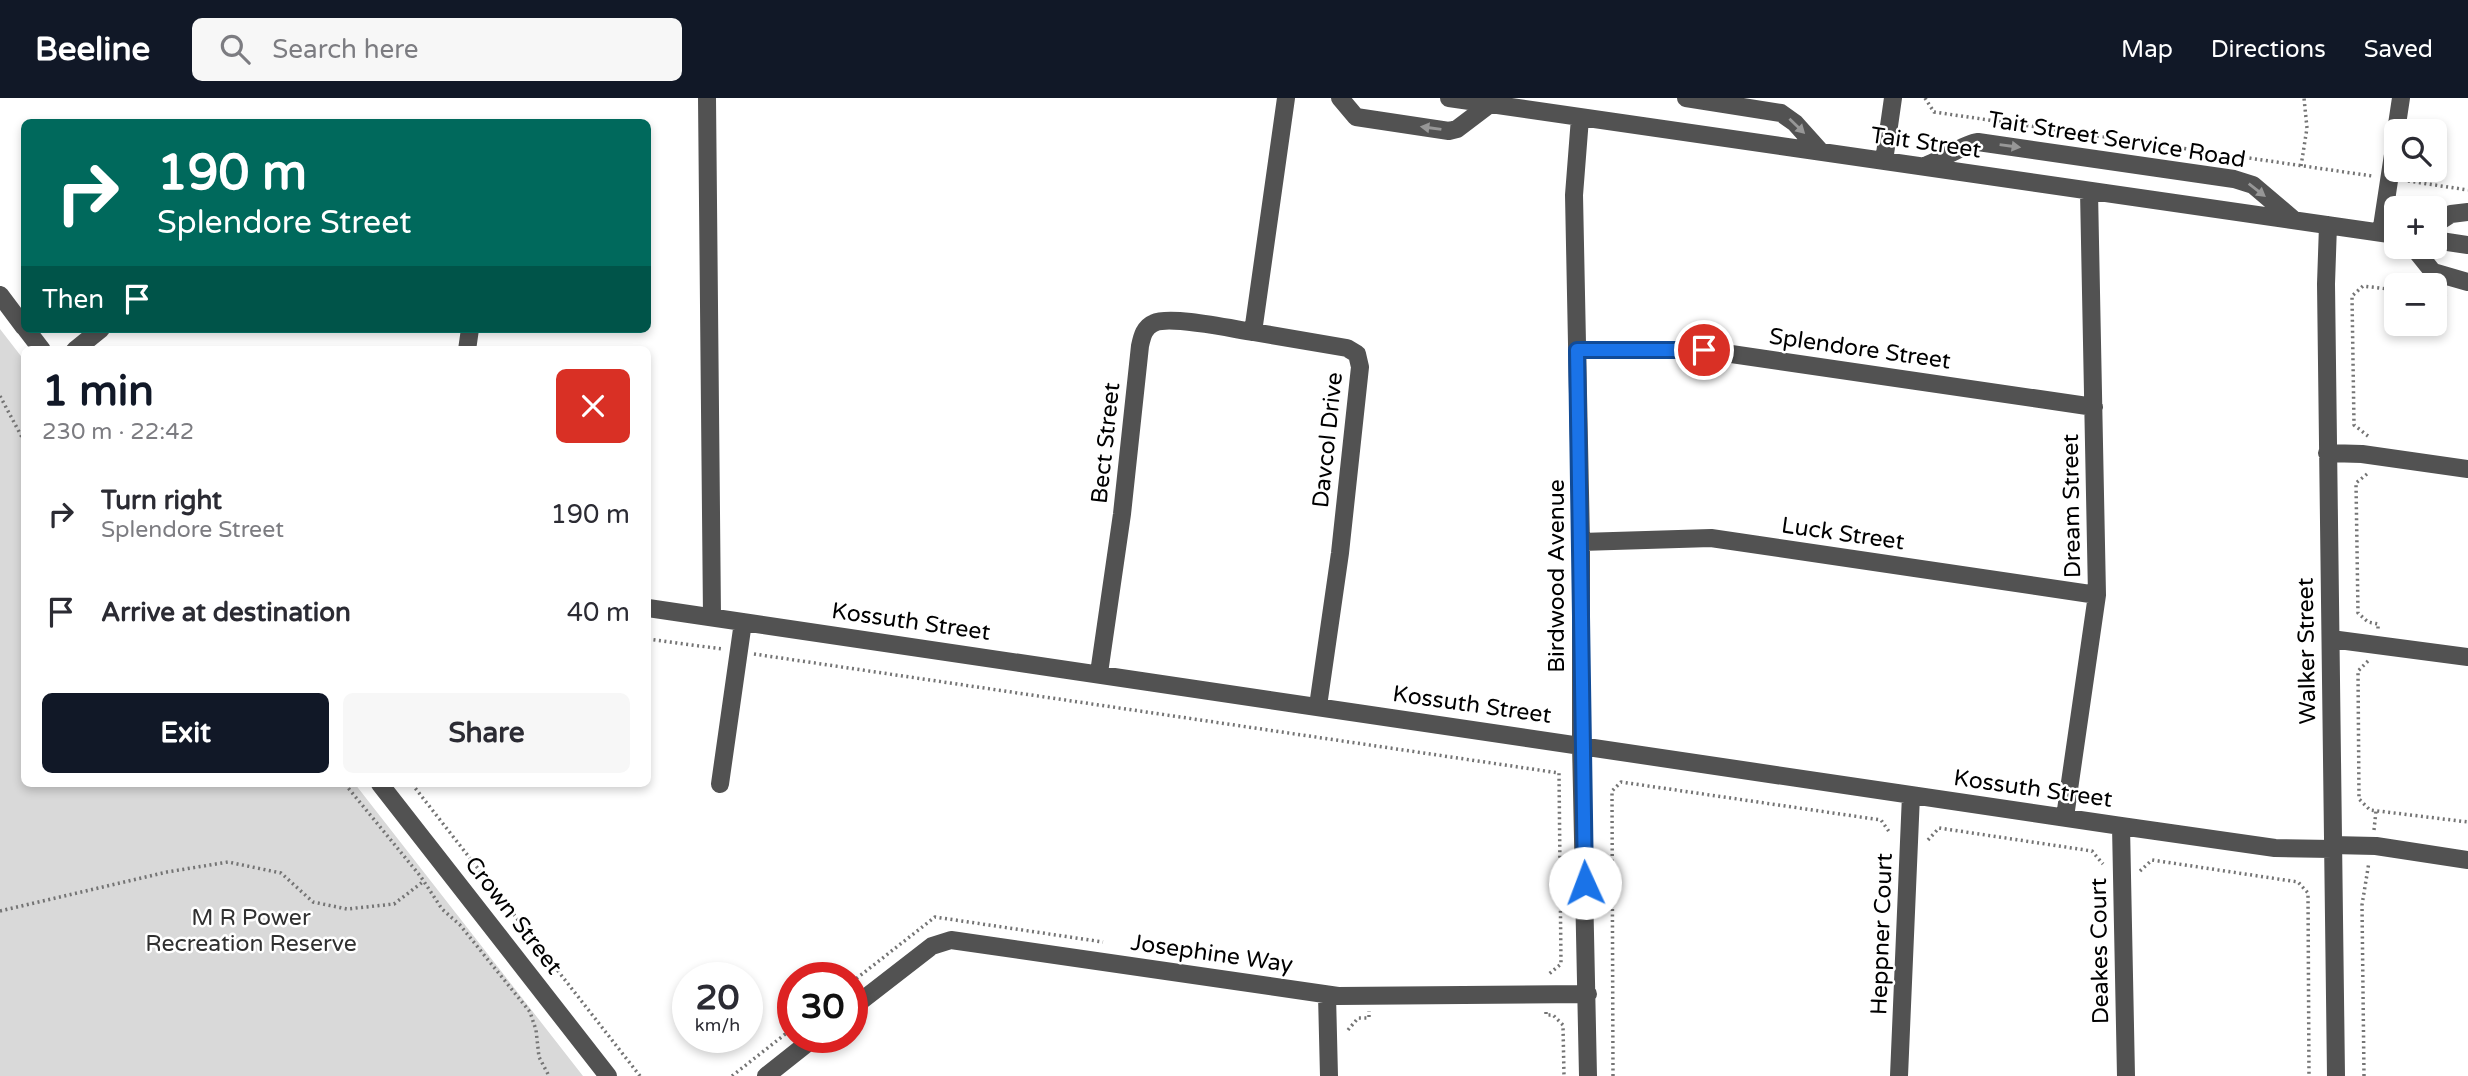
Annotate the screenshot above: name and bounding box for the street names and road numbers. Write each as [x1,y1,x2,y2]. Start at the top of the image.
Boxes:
street label: Tait Street Service Road [1986,106,2248,174]
street label: Tait Street [1869,121,1983,165]
street label: Splendore Street [1767,322,1953,376]
street label: Davcol Drive [1307,371,1349,509]
street label: Bect Street [1086,381,1126,505]
street label: Dream Street [2057,433,2087,578]
street label: Birdwood Avenue [1543,479,1571,673]
street label: Luck Street [1780,512,1906,556]
street label: Walker Street [2292,577,2322,725]
street label: Kossuth Street [830,597,992,647]
street label: Kossuth Street [1391,680,1553,730]
street label: Kossuth Street [1952,764,2114,814]
street label: Crown Street [458,851,568,980]
street label: Heppner Court [1865,852,1899,1016]
street label: Deakes Court [2085,877,2115,1024]
street label: Josephine Way [1129,929,1295,979]

